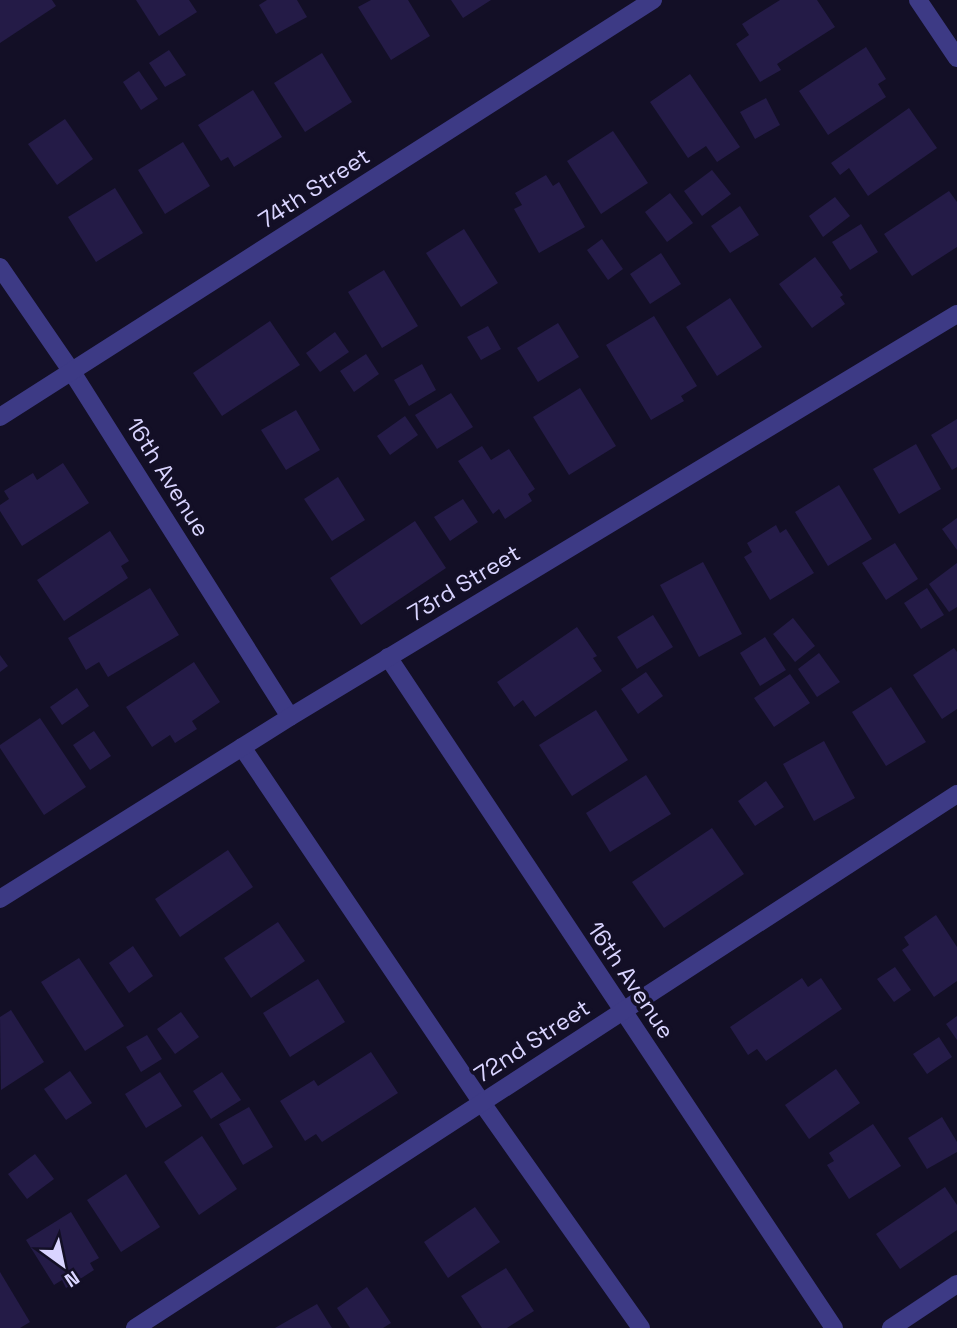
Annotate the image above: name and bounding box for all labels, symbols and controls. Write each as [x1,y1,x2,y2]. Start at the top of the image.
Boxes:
street label: 74th Street [253,141,375,235]
street label: 16th Avenue [119,412,217,542]
street label: 73rd Street [402,538,526,628]
street label: 16th Avenue [581,916,681,1044]
street label: 72nd Street [469,993,595,1089]
north arrow [28,1230,98,1300]
text: N [60,1265,84,1293]

